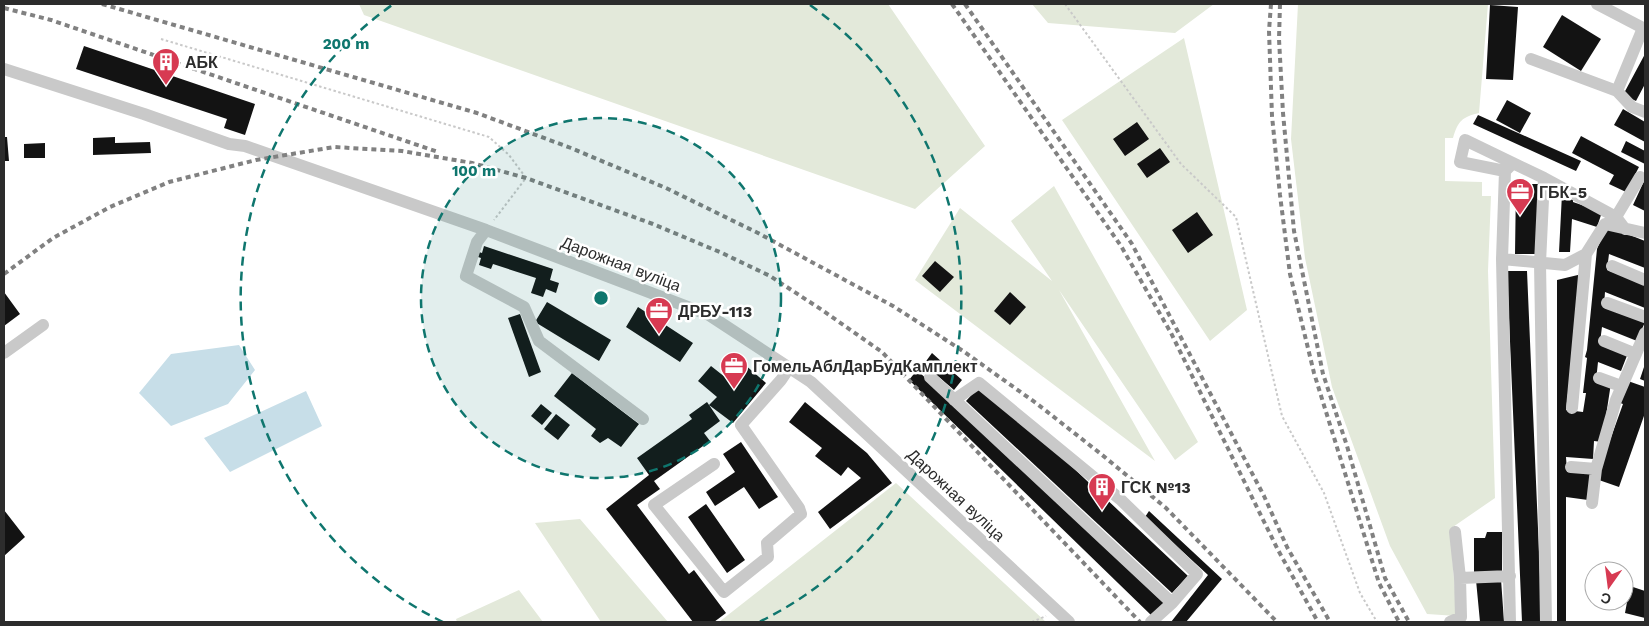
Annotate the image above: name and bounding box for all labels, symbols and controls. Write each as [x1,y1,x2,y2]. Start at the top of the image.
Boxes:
text: 200 m [323,35,369,53]
building icon: АБК [151,47,181,86]
place label: АБК [185,53,218,72]
text: 100 m [452,162,496,180]
office icon: ГБК-5 [1505,177,1535,216]
place label: ГБК-5 [1539,183,1587,202]
street label: Дарожная вуліца [558,232,684,296]
centre of rings [592,289,610,307]
office icon: ДРБУ-113 [644,296,674,335]
place label: ДРБУ-113 [678,302,752,321]
office icon: ГомельАблДарБудКамплект [719,351,749,390]
place label: ГомельАблДарБудКамплект [753,357,978,376]
street label: Дарожная вуліца [903,445,1009,545]
building icon: ГСК №13 [1087,472,1117,511]
place label: ГСК №13 [1121,478,1191,497]
north arrow [1584,561,1634,611]
text: С [1599,590,1613,608]

